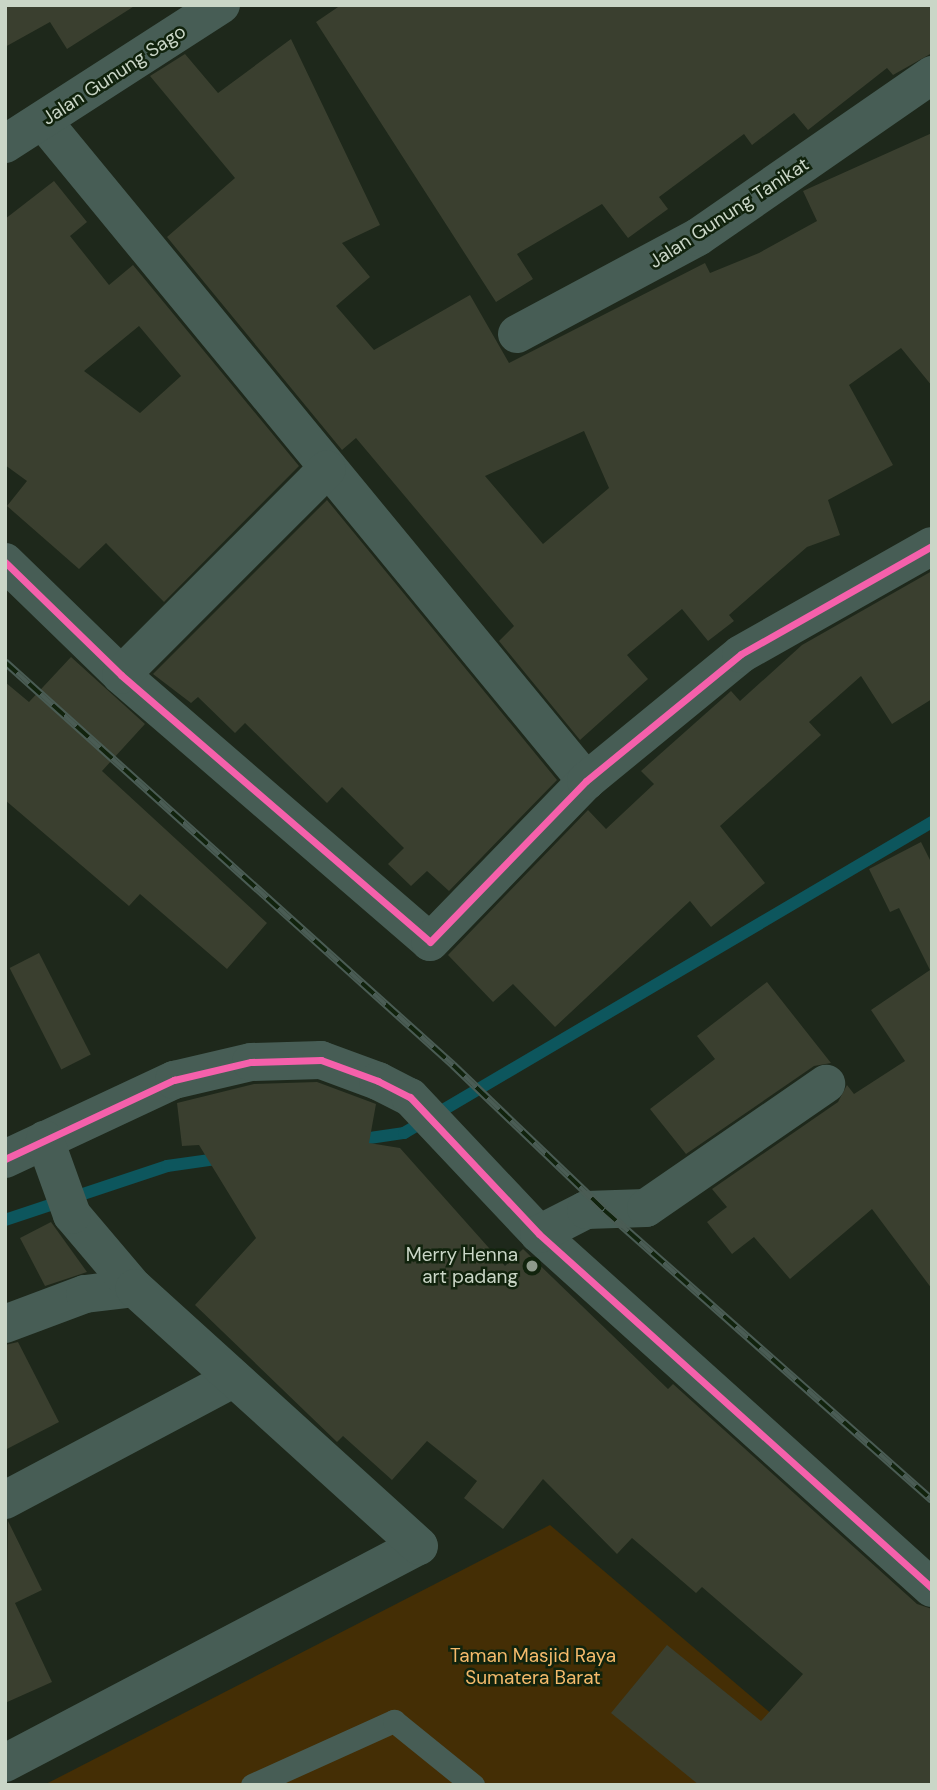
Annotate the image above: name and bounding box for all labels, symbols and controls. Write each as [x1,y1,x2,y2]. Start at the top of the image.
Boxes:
street label: Jalan Gunung Sago [38,20,190,130]
street label: Jalan Gunung Tanikat [645,153,813,273]
place label: Merry Henna art padang [406,1244,518,1288]
marker: Merry Henna art padang [524,1258,540,1274]
park label: Taman Masjid Raya Sumatera Barat [450,1645,616,1689]

